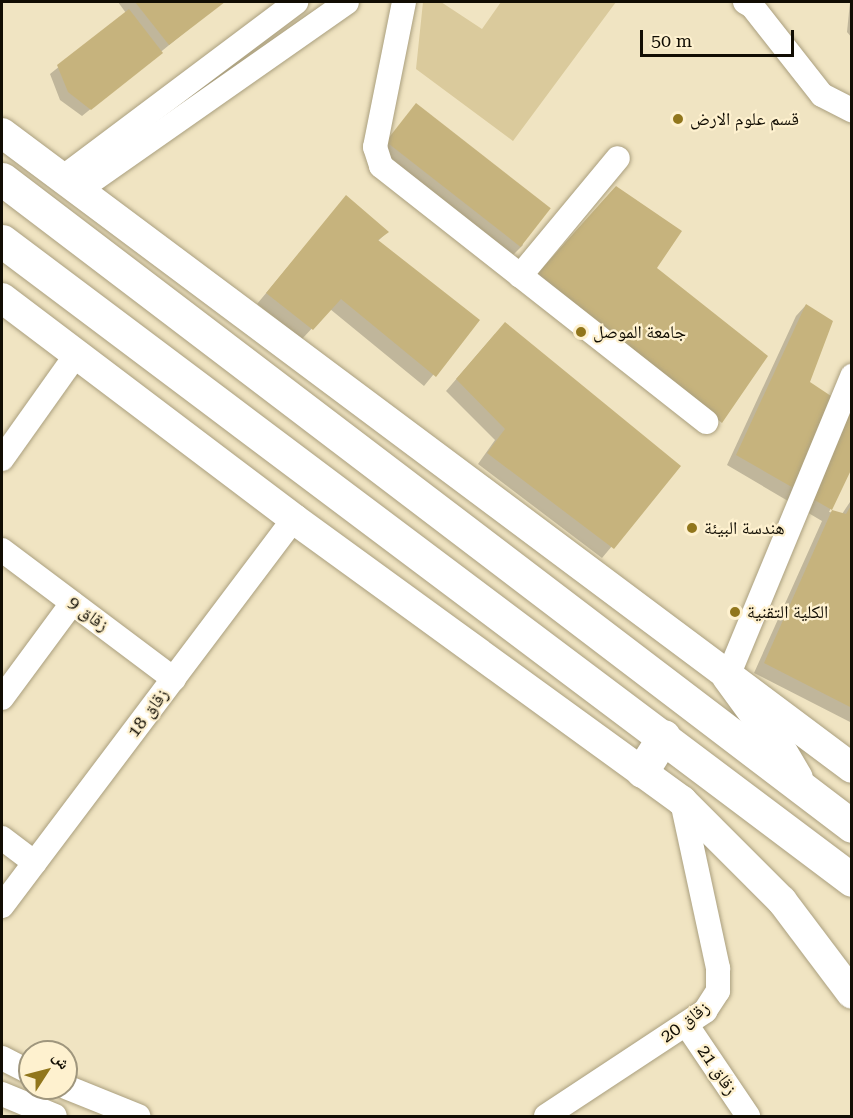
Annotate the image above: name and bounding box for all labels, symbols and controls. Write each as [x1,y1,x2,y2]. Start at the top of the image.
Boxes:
scale bar [643,18,798,56]
text: 50 m [651,30,692,51]
place label: قسم علوم الارض [690,108,799,130]
marker: قسم علوم الارض [671,112,685,126]
place label: جامعة الموصل [593,321,686,343]
marker: جامعة الموصل [574,325,588,339]
place label: هندسة البيئة [704,517,785,539]
marker: هندسة البيئة [685,521,699,535]
street label: زقاق 9 [63,592,113,636]
place label: الكلية التقنية [747,601,828,623]
marker: الكلية التقنية [728,605,742,619]
street label: زقاق 18 [123,684,173,742]
street label: زقاق 20 [656,997,714,1047]
north arrow [18,1040,78,1100]
street label: زقاق 21 [693,1041,741,1099]
text: ش [49,1048,74,1073]

